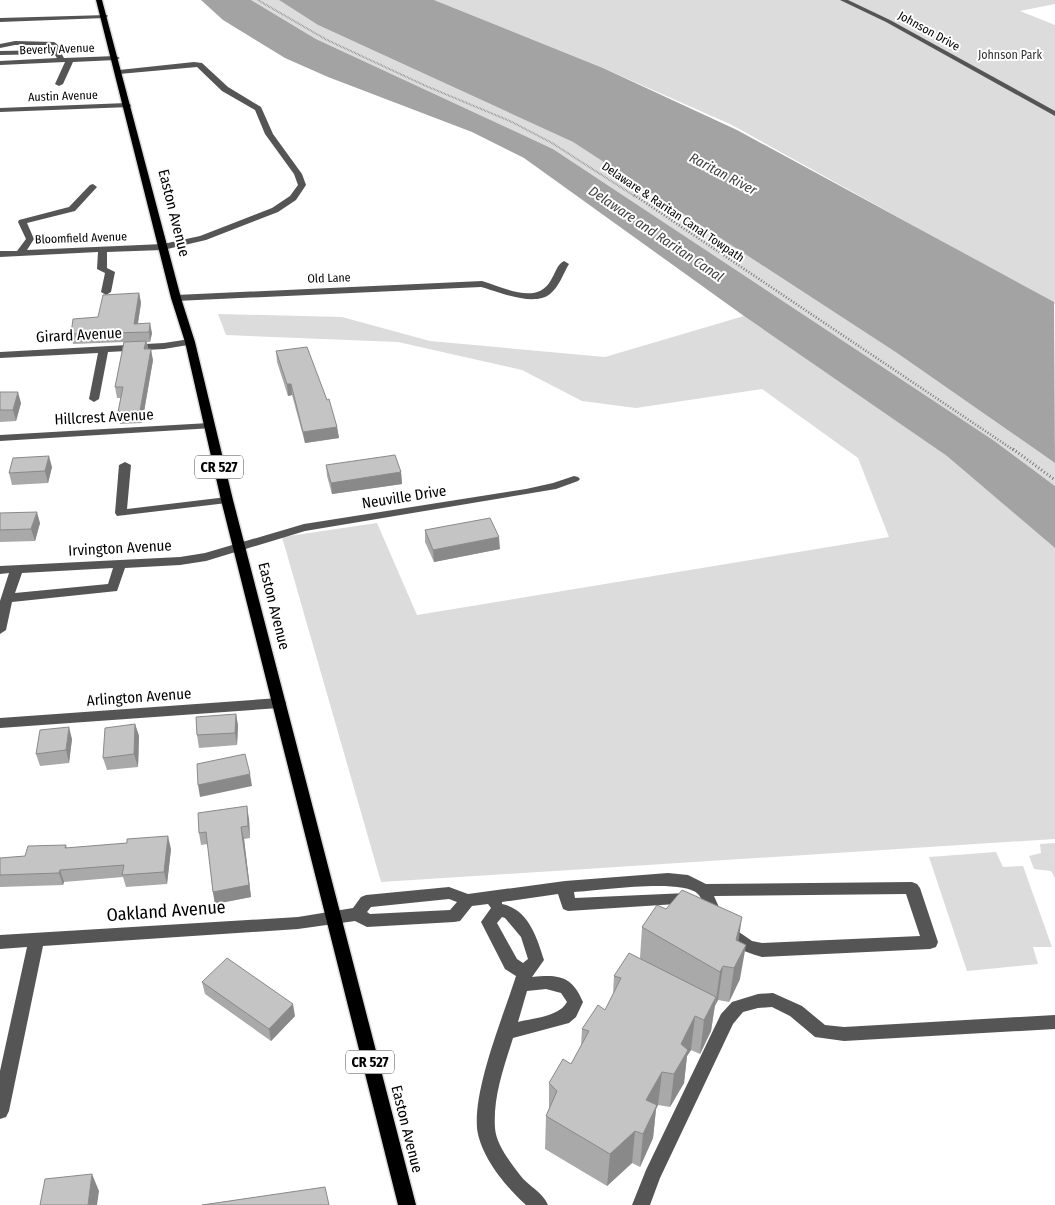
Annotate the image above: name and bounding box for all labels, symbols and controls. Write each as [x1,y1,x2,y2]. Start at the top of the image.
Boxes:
street label: Johnson Drive [896,8,962,54]
street label: Beverly Avenue [19,41,95,57]
park label: Johnson Park [978,48,1042,62]
street label: Austin Avenue [28,88,98,104]
water label: Raritan River [686,149,761,199]
street label: Delaware & Raritan Canal Towpath [599,159,747,265]
street label: Easton Avenue [154,167,194,259]
water label: Delaware and Raritan Canal [585,182,727,286]
street label: Bloomfield Avenue [35,229,127,247]
street label: Old Lane [307,270,351,286]
street label: Girard Avenue [36,324,122,346]
street label: Hillcrest Avenue [54,405,154,429]
road number: CR 527 [195,456,243,478]
street label: Neuville Drive [360,481,448,513]
street label: Irvington Avenue [68,536,172,560]
street label: Easton Avenue [254,560,294,652]
street label: Arlington Avenue [86,684,192,710]
street label: Oakland Avenue [106,896,226,926]
road number: CR 527 [346,1050,394,1074]
street label: Easton Avenue [387,1083,427,1175]

